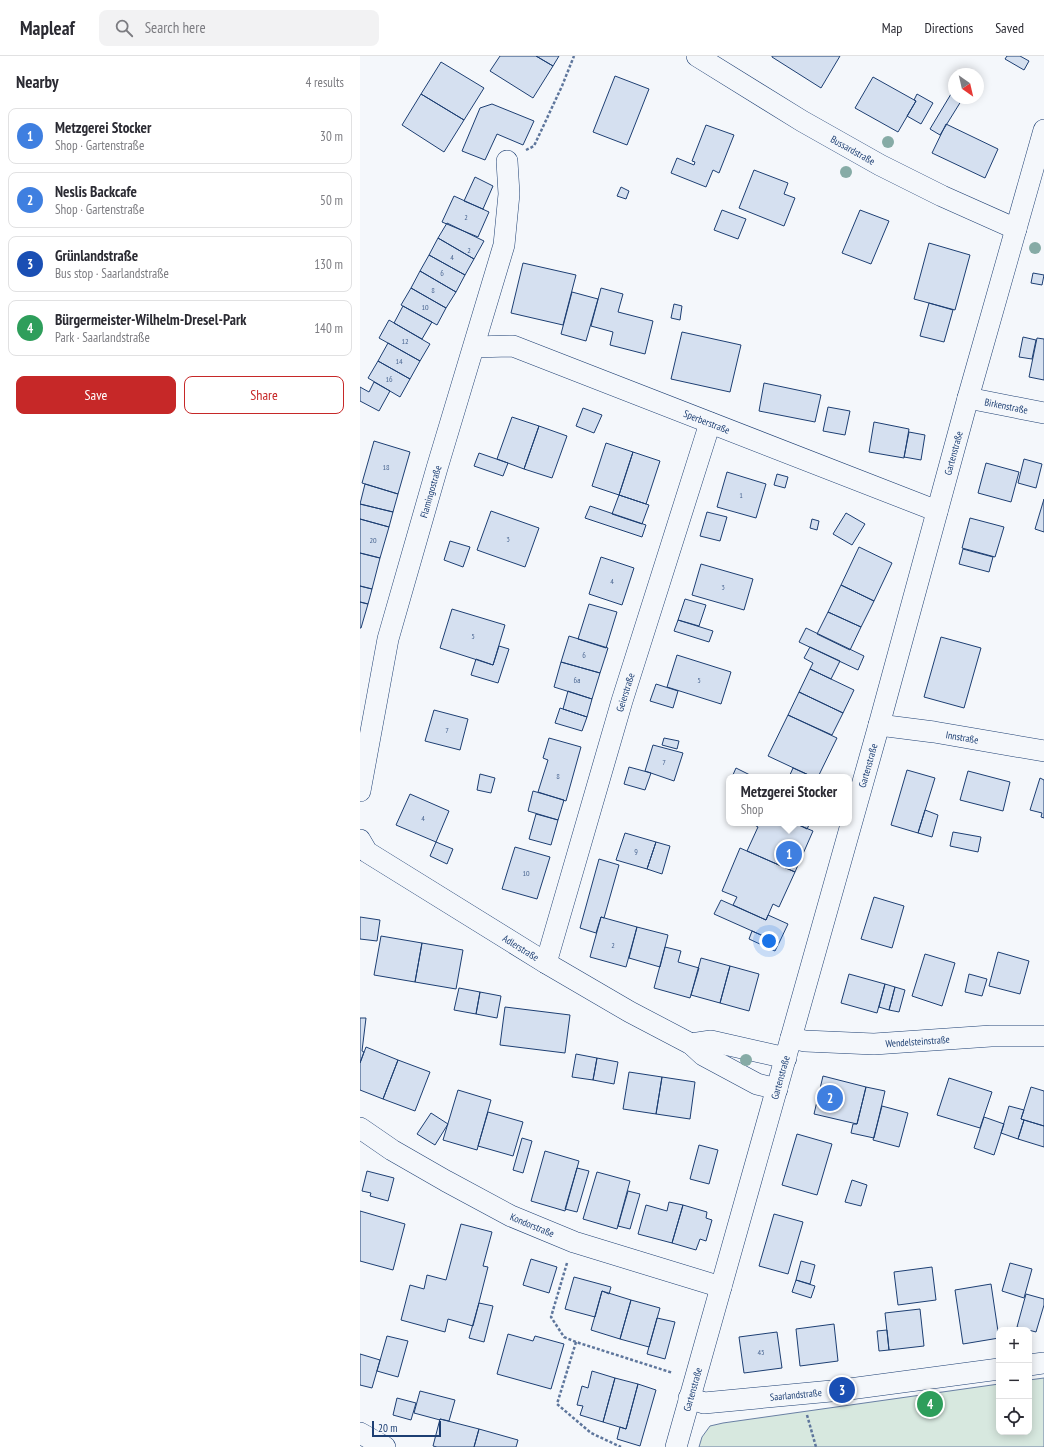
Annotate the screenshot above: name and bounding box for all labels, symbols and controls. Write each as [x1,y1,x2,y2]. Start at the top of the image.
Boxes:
search box [99,10,379,46]
text: Mapleaf [20,16,75,40]
icon: search [113,17,135,39]
text: Search here [145,18,206,37]
text: Map [882,19,902,37]
text: Directions [924,19,973,37]
text: Saved [995,19,1024,37]
north arrow [948,68,984,104]
text: Nearby [16,71,59,93]
text: 4 results [305,74,344,91]
text: Metzgerei Stocker [55,118,151,137]
text: 1 [27,128,33,145]
text: 30 m [320,128,343,145]
street label: Bussardstraße [828,132,877,167]
text: Shop · Gartenstraße [55,137,144,154]
text: Neslis Backcafe [55,182,137,201]
text: 2 [27,192,33,209]
text: 50 m [320,192,343,209]
text: Shop · Gartenstraße [55,201,144,218]
house number: 2 [464,212,468,222]
house number: 2 [467,245,471,255]
text: Grünlandstraße [55,246,138,265]
house number: 4 [450,252,454,262]
text: 3 [27,256,33,273]
text: 130 m [314,256,343,273]
text: Bus stop · Saarlandstraße [55,265,169,282]
house number: 6 [440,268,444,278]
house number: 8 [431,285,435,295]
house number: 10 [421,302,429,312]
text: Bürgermeister-Wilhelm-Dresel-Park [55,310,246,329]
text: 4 [27,320,33,337]
text: 140 m [314,320,343,337]
text: Park · Saarlandstraße [55,329,150,346]
house number: 12 [401,336,409,346]
house number: 14 [395,356,403,366]
house number: 16 [385,374,393,384]
button: Save [16,376,176,414]
button: Share [184,376,344,414]
street label: Birkenstraße [983,395,1029,416]
street label: Sperberstraße [682,407,732,436]
street label: Gartenstraße [941,429,965,476]
house number: 18 [382,462,390,472]
street label: Flamingostraße [417,464,444,519]
house number: 1 [739,490,743,500]
house number: 3 [506,534,510,544]
house number: 20 [369,535,377,545]
house number: 4 [610,576,614,586]
house number: 3 [721,582,725,592]
house number: 5 [471,631,475,641]
house number: 6 [582,650,586,660]
street label: Geierstraße [613,671,637,713]
house number: 6a [574,675,580,685]
house number: 5 [697,675,701,685]
house number: 7 [445,725,449,735]
street label: Innstraße [945,728,980,746]
street label: Gartenstraße [855,742,880,789]
house number: 7 [662,757,666,767]
house number: 8 [556,771,560,781]
popup [726,774,852,826]
text: Metzgerei Stocker [741,782,837,801]
text: Shop [741,801,763,818]
house number: 4 [421,813,425,823]
pin: 1 [776,839,802,869]
house number: 9 [634,846,638,856]
house number: 10 [522,868,530,878]
street label: Adlerstraße [500,931,541,964]
your location [759,931,779,951]
house number: 2 [611,940,615,950]
street label: Wendelsteinstraße [885,1032,950,1050]
street label: Gartenstraße [768,1054,792,1101]
pin: 2 [817,1083,843,1113]
street label: Kondorstraße [508,1210,556,1240]
map controls [996,1327,1032,1435]
button: + [996,1327,1032,1363]
house number: 45 [757,1347,765,1357]
button: − [996,1363,1032,1399]
street label: Gartenstraße [680,1366,705,1413]
pin: 3 [829,1375,855,1405]
street label: Saarlandstraße [769,1385,822,1403]
pin: 4 [917,1389,943,1419]
button: locate [996,1399,1032,1435]
scale bar [372,1419,441,1438]
text: 20 m [378,1421,397,1435]

